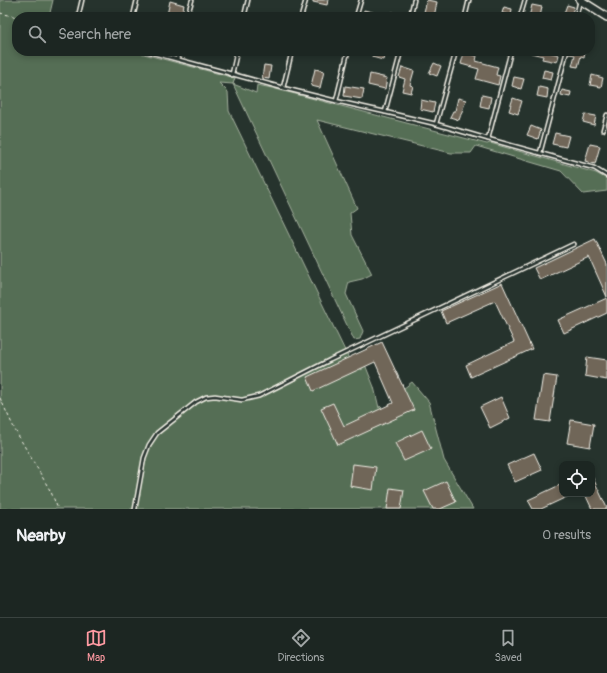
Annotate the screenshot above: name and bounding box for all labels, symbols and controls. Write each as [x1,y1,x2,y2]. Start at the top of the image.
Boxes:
search box [12,12,595,56]
icon: search [26,23,48,45]
text: Search here [58,25,131,44]
map controls [559,461,595,497]
button: locate [559,461,595,497]
text: Nearby [16,525,65,546]
text: 0 results [542,527,591,543]
tab: Map [85,627,107,664]
tab: Directions [277,627,324,664]
tab: Saved [495,627,522,664]

